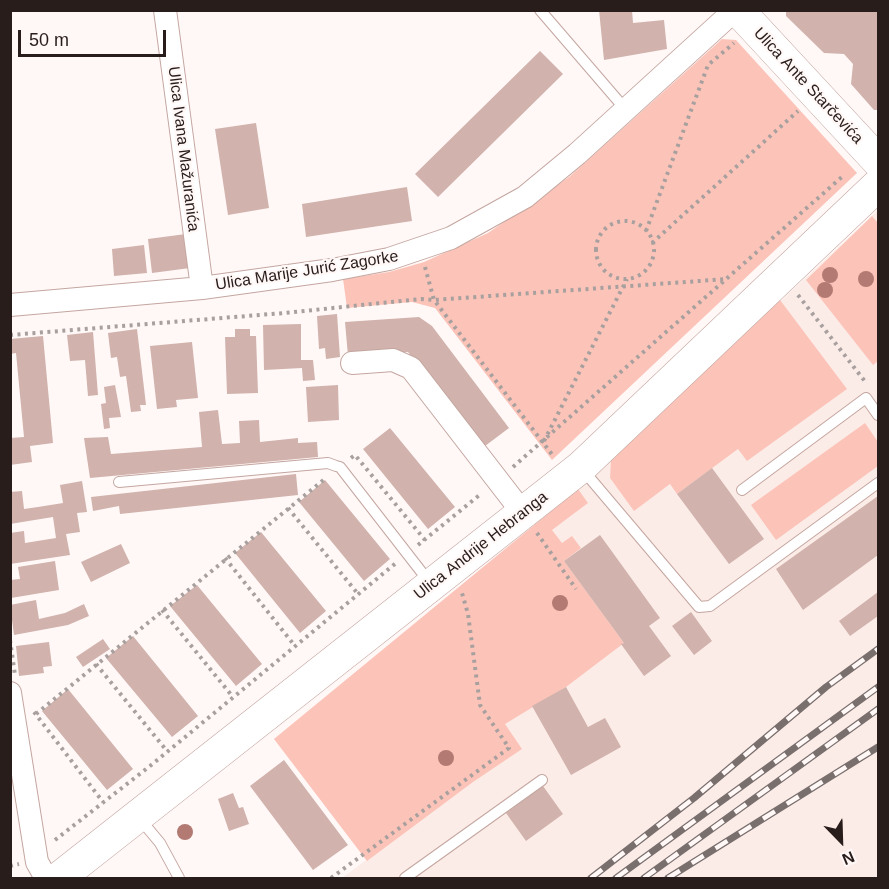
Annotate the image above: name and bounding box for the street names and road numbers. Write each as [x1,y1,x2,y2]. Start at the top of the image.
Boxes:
street label: Ulica Ante Starčevića [749,24,867,148]
street label: Ulica Ivana Mažuranića [163,65,203,233]
street label: Ulica Marije Jurić Zagorke [214,247,400,295]
street label: Ulica Andrije Hebranga [410,488,552,604]

